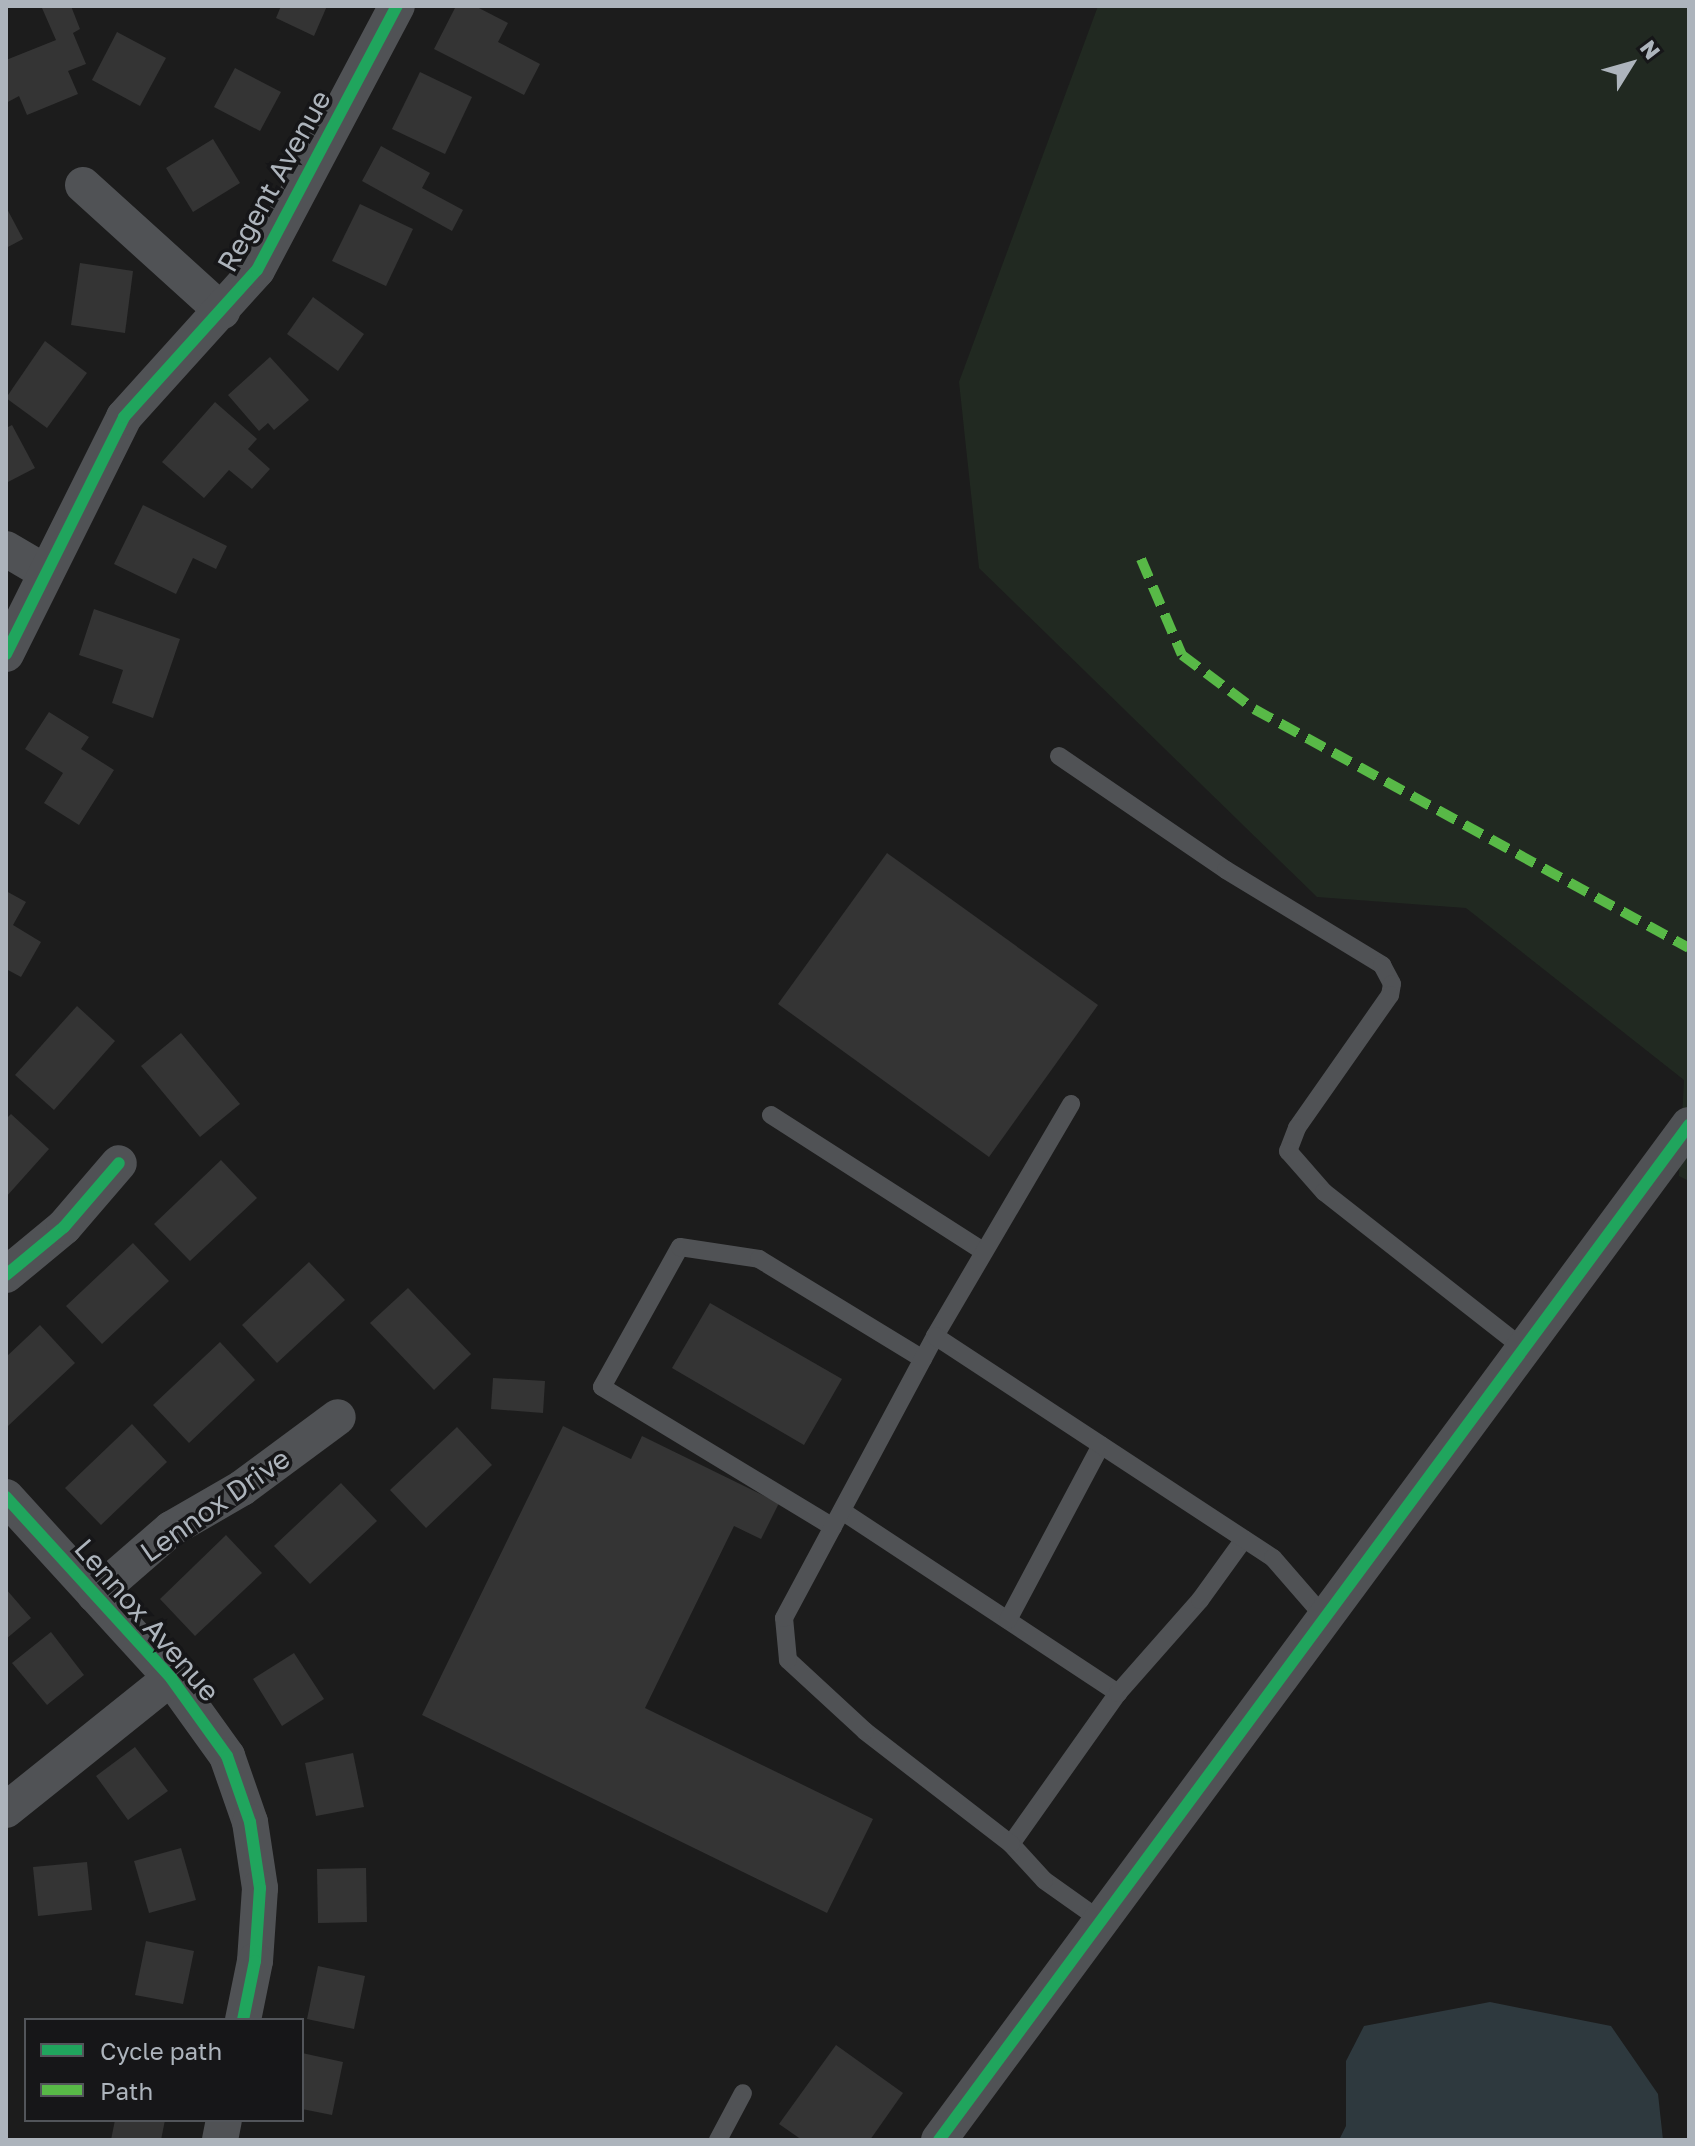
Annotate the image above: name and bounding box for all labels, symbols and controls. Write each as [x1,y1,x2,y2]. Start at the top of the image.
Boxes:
north arrow [1591,24,1671,104]
text: N [1635,34,1666,64]
street label: Regent Avenue [210,84,338,278]
street label: Lennox Drive [134,1441,296,1569]
street label: Lennox Avenue [67,1532,227,1708]
legend [24,2018,304,2122]
text: Cycle path [100,2036,222,2065]
text: Path [100,2076,153,2105]

